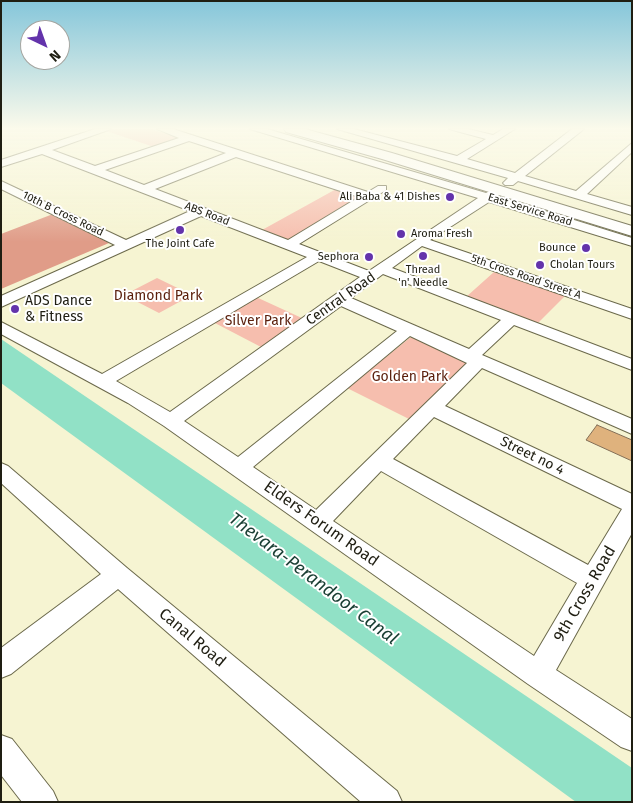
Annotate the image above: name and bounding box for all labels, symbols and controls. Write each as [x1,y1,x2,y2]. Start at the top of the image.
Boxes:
north arrow [20,20,70,70]
text: N [46,46,64,65]
street label: 10th B Cross Road [20,189,106,239]
place label: Ali Baba & 41 Dishes [340,190,440,204]
marker: Ali Baba & 41 Dishes [444,191,456,203]
street label: East Service Road [486,191,574,229]
street label: ABS Road [183,199,231,229]
marker: The Joint Cafe [174,224,186,236]
place label: Aroma Fresh [411,227,472,241]
marker: Aroma Fresh [395,228,407,240]
place label: The Joint Cafe [146,237,214,251]
place label: Bounce [539,241,576,255]
marker: Bounce [580,242,592,254]
place label: Sephora [318,250,359,264]
marker: Thread 'n' Needle [417,250,429,262]
marker: Sephora [363,251,375,263]
street label: 5th Cross Road Street A [469,252,583,302]
place label: Cholan Tours [550,258,615,272]
marker: Cholan Tours [534,259,546,271]
place label: Thread 'n' Needle [398,263,448,289]
street label: Central Road [303,269,379,329]
park label: Diamond Park [114,288,202,304]
place label: ADS Dance & Fitness [25,293,92,326]
marker: ADS Dance & Fitness [9,303,21,315]
park label: Silver Park [225,313,291,329]
park label: Golden Park [372,369,448,385]
street label: Street no 4 [497,433,567,479]
street label: Elders Forum Road [260,477,382,571]
water label: Thevara-Perandoor Canal [224,508,402,650]
street label: 9th Cross Road [550,543,620,645]
street label: Canal Road [155,605,229,671]

